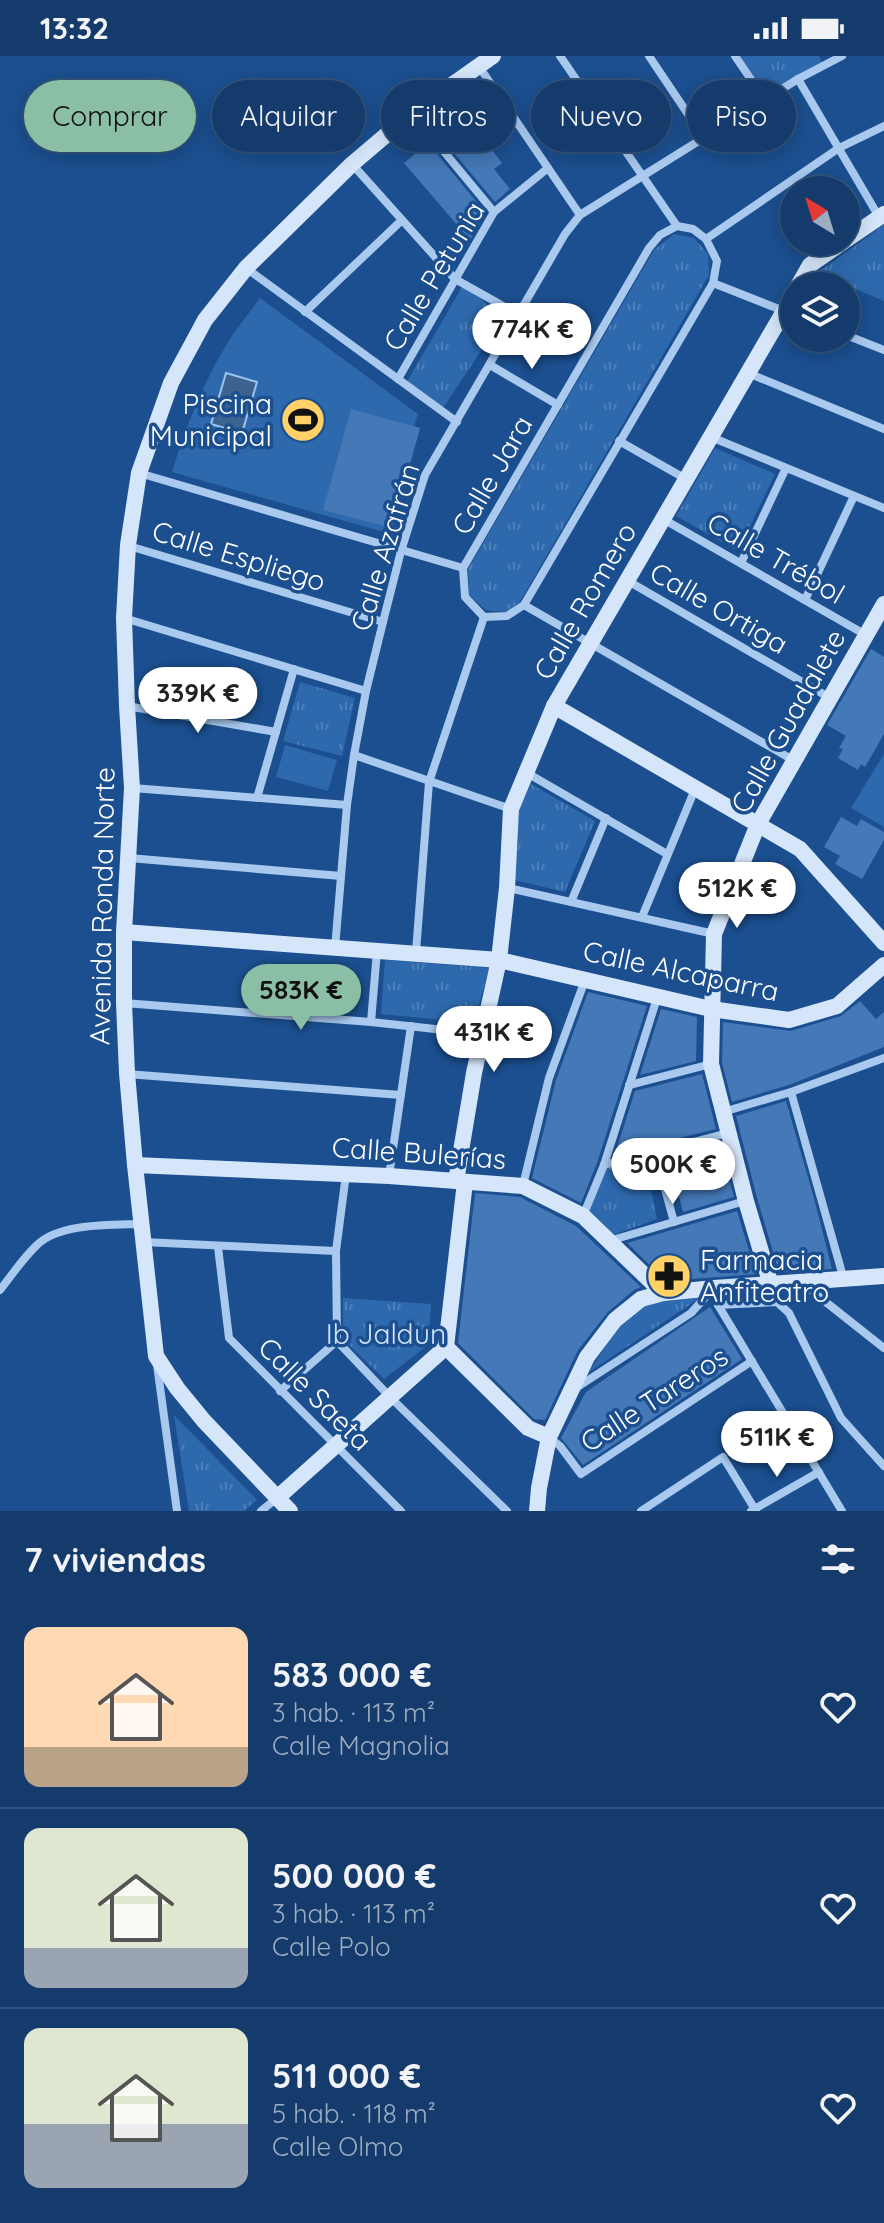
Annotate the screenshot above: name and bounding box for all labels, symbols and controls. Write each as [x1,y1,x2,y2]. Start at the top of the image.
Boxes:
text: 13:32 [40,9,109,47]
chip: Comprar [24,80,196,152]
chip: Alquilar [212,80,365,152]
chip: Filtros [381,80,515,152]
chip: Nuevo [531,80,671,152]
chip: Piso [687,80,796,152]
north arrow [780,176,860,256]
map controls [780,176,860,352]
street label: Calle Petunia [375,195,492,357]
button: layers [780,272,860,352]
pin: 774K € [467,303,597,371]
text: 774K € [490,312,574,345]
place label: Piscina Municipal [150,386,272,453]
sports icon: Piscina Municipal [279,396,327,444]
street label: Calle Jara [443,409,540,541]
street label: Calle Azafrán [342,459,427,635]
street label: Calle Trébol [701,504,851,611]
street label: Calle Espliego [148,513,330,598]
street label: Calle Romero [526,516,644,685]
street label: Calle Ortiga [644,554,794,661]
street label: Calle Guadalete [723,623,853,819]
pin: 339K € [133,667,263,735]
text: 339K € [156,676,240,709]
street label: Avenida Ronda Norte [82,767,121,1045]
pin: 512K € [672,862,802,930]
text: 512K € [697,871,777,904]
street label: Calle Alcaparra [580,933,782,1008]
pin: 583K € [236,964,366,1032]
text: 583K € [259,973,343,1006]
pin: 431K € [429,1006,559,1074]
text: 431K € [454,1015,534,1048]
street label: Calle Bulerías [331,1129,507,1176]
pin: 500K € [608,1138,738,1206]
text: 500K € [629,1147,717,1180]
place label: Farmacia Anfiteatro [700,1242,829,1309]
pharmacy icon: Farmacia Anfiteatro [645,1252,693,1300]
park label: Ib Jaldun [326,1316,446,1351]
street label: Calle Saeta [251,1330,379,1458]
street label: Calle Tareros [573,1338,734,1459]
pin: 511K € [712,1411,842,1479]
text: 511K € [739,1420,815,1453]
icon: filters [816,1537,860,1581]
text: 7 viviendas [24,1538,206,1581]
text: 583 000 € [272,1653,431,1696]
icon: home [88,1659,184,1755]
icon: heart [816,1685,860,1729]
text: 3 hab. · 113 m² [272,1696,435,1729]
text: Calle Magnolia [272,1729,450,1762]
text: 500 000 € [272,1854,436,1897]
icon: home [88,1860,184,1956]
icon: heart [816,1886,860,1930]
text: 3 hab. · 113 m² [272,1897,435,1930]
text: Calle Polo [272,1930,391,1963]
text: 511 000 € [272,2054,421,2097]
icon: home [88,2060,184,2156]
icon: heart [816,2086,860,2130]
text: 5 hab. · 118 m² [272,2097,436,2130]
text: Calle Olmo [272,2130,404,2163]

